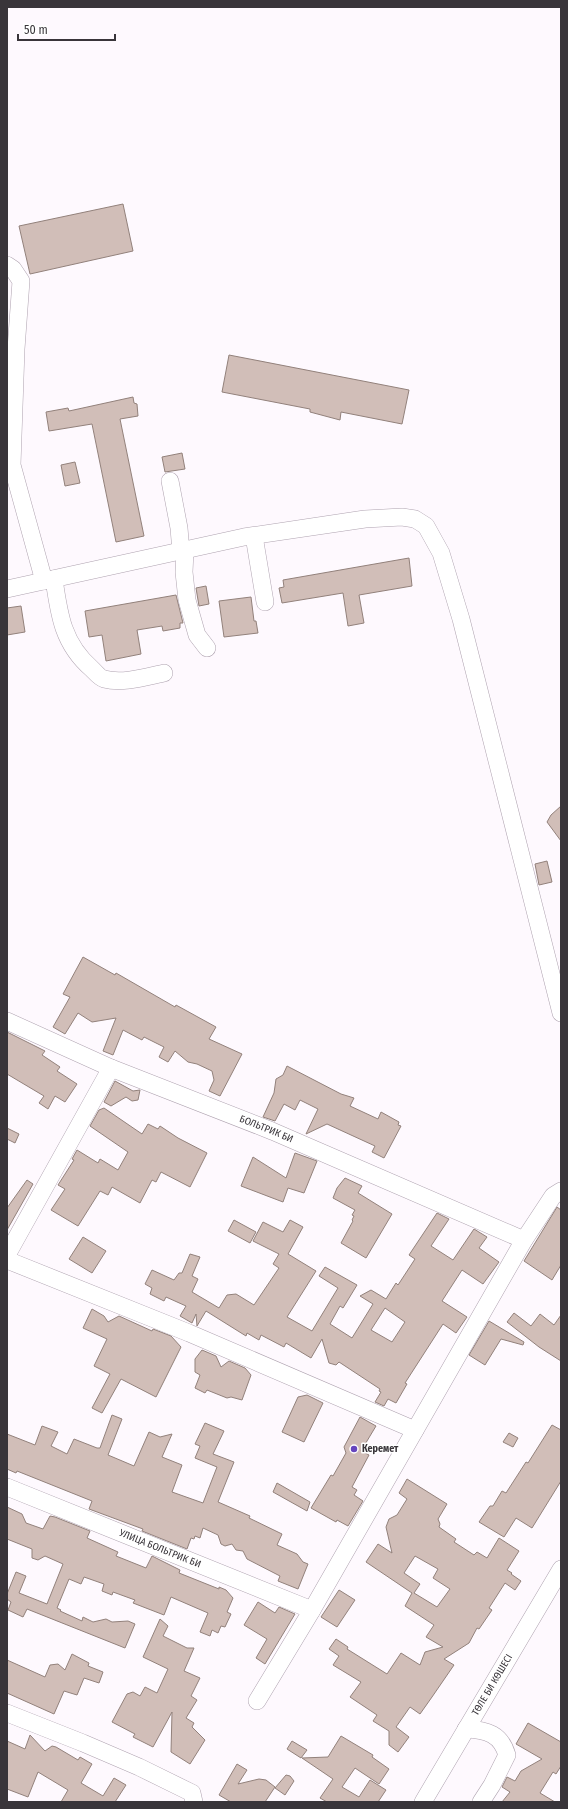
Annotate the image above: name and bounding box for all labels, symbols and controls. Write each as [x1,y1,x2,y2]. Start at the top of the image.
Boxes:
scale bar [18,16,115,42]
text: 50 m [24,23,48,37]
street label: БОЛЬТРИК БИ [238,1113,295,1145]
place label: Керемет [362,1443,399,1455]
marker: Керемет [349,1444,359,1454]
street label: УЛИЦА БОЛЬТРИК БИ [116,1526,203,1571]
street label: ТӨЛЕ БИ КӨШЕСІ [470,1652,515,1718]

